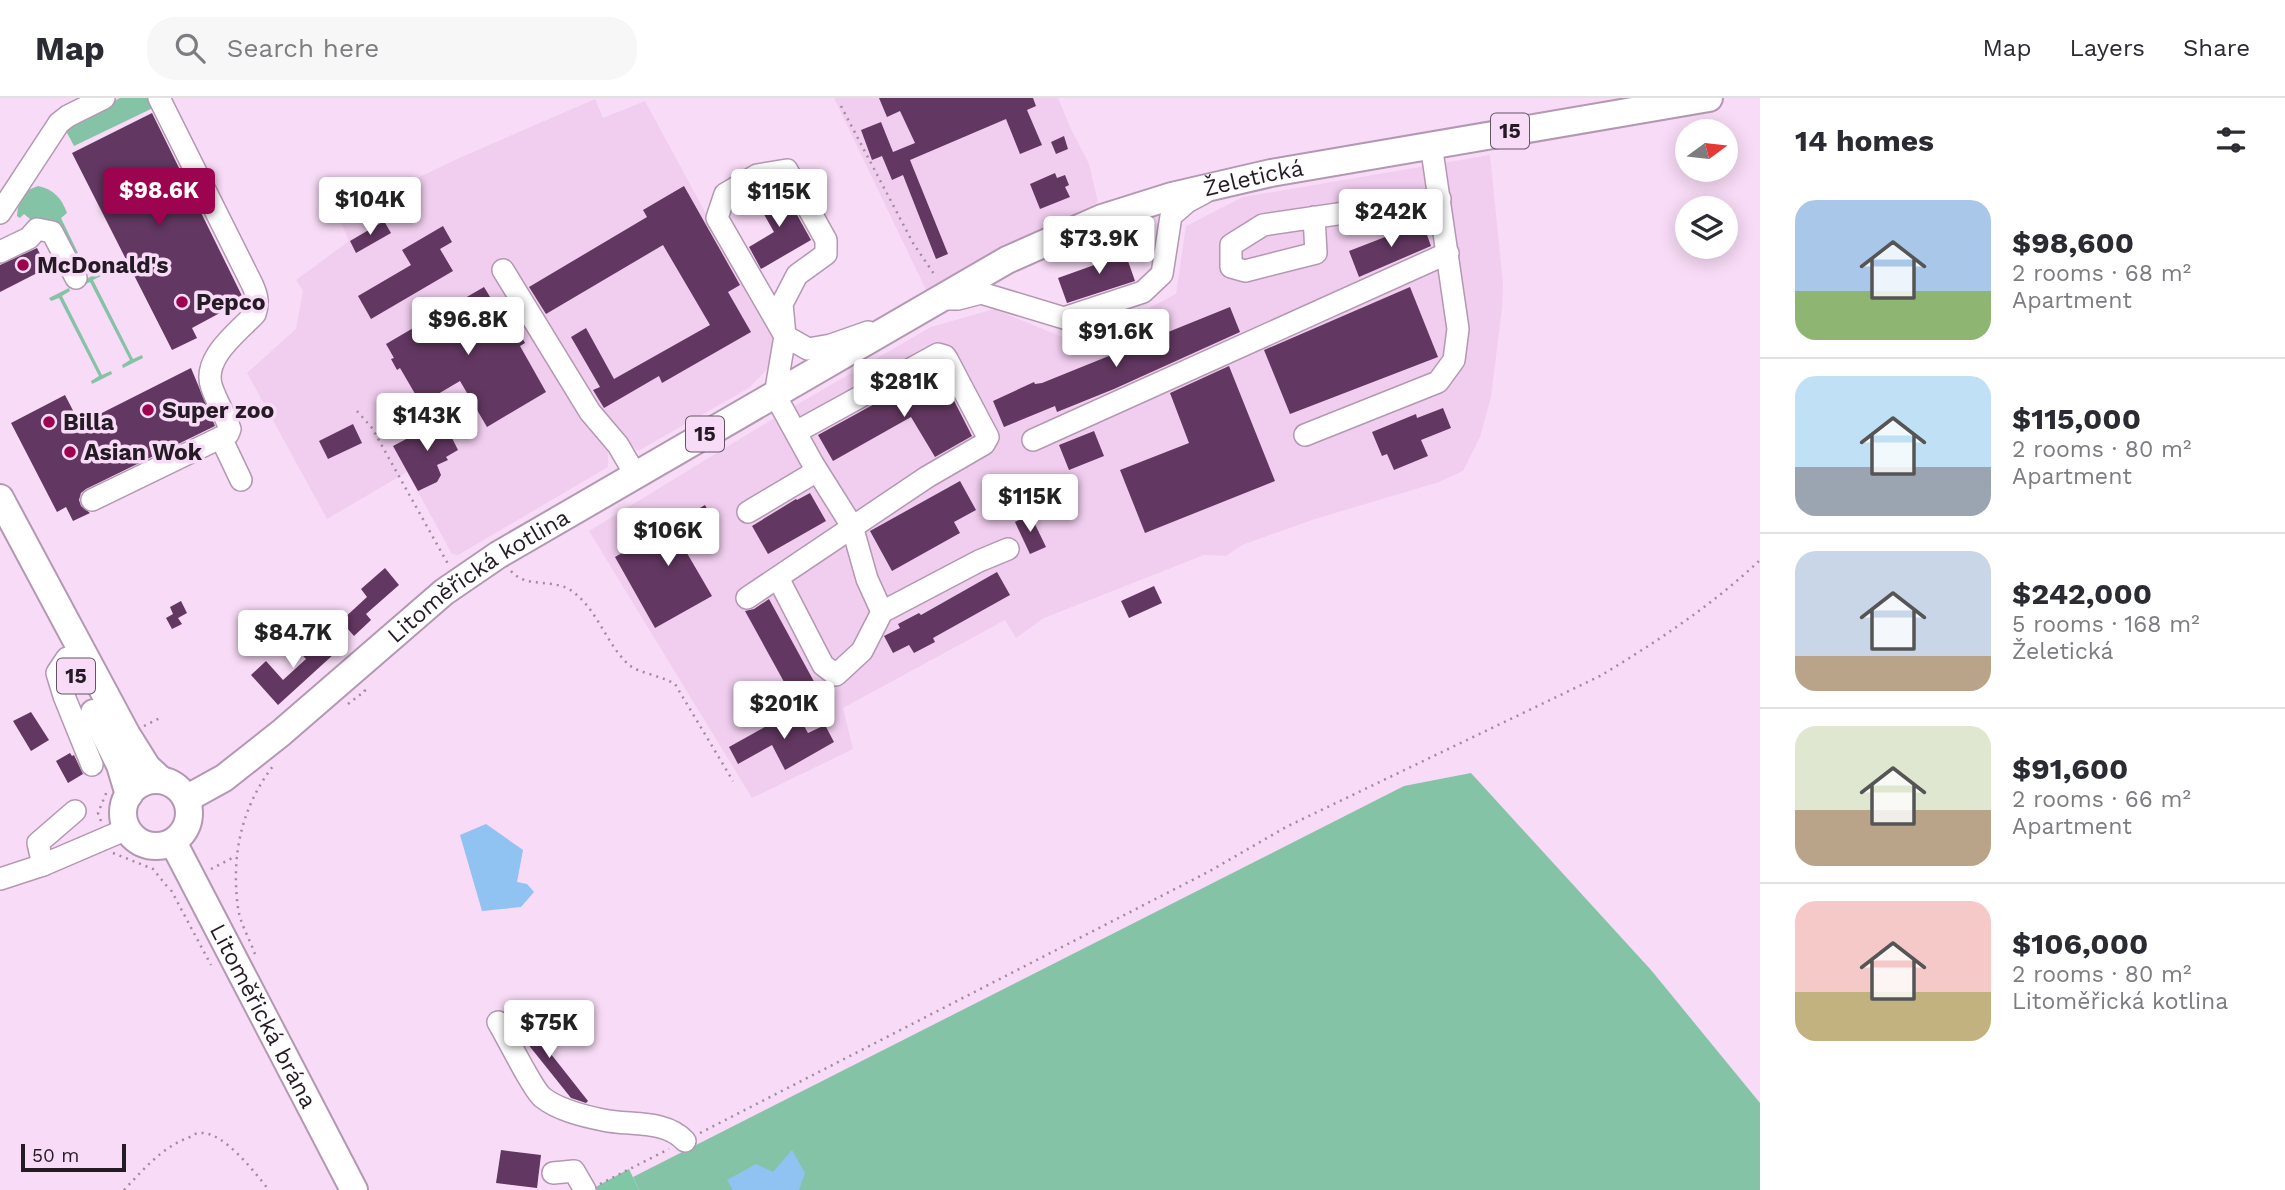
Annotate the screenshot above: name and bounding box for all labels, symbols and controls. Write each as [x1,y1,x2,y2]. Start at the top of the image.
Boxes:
search box [147,17,637,80]
text: Map [35,29,105,68]
icon: search [171,29,209,67]
text: Search here [227,33,379,63]
text: Map [1983,34,2031,62]
text: Layers [2069,34,2145,62]
text: Share [2183,34,2250,62]
road number: 15 [1491,114,1529,148]
north arrow [1675,119,1738,182]
map controls [1675,119,1738,259]
icon: filters [2212,121,2250,159]
text: 14 homes [1795,123,1934,158]
street label: Želetická [1201,155,1306,202]
pin: $98.6K [102,169,216,228]
pin: $115K [730,170,828,229]
text: $98.6K [119,177,199,204]
pin: $104K [321,178,419,237]
text: $115K [747,178,811,205]
text: $104K [335,186,405,213]
pin: $242K [1342,190,1440,249]
button: layers [1675,196,1738,259]
text: $242K [1355,198,1427,225]
pin: $73.9K [1042,216,1156,276]
text: $73.9K [1059,225,1139,252]
text: $98,600 [2012,225,2134,260]
icon: home [1851,228,1935,312]
place label: McDonald's [37,252,169,279]
marker: McDonald's [15,257,31,273]
text: 2 rooms · 68 m² [2012,260,2191,287]
text: Apartment [2012,287,2132,314]
place label: Pepco [196,289,266,316]
marker: Pepco [174,294,190,310]
pin: $96.8K [411,298,525,357]
text: $96.8K [428,306,508,333]
pin: $91.6K [1059,310,1173,369]
text: $91.6K [1078,318,1154,345]
pin: $281K [855,360,953,419]
text: $281K [870,368,938,395]
pin: $143K [378,394,476,453]
place label: Super zoo [162,397,274,424]
text: $115,000 [2012,401,2141,436]
marker: Super zoo [140,402,156,418]
text: $143K [392,402,462,429]
icon: home [1851,404,1935,488]
place label: Billa [63,409,115,436]
marker: Billa [41,414,57,430]
road number: 15 [686,416,724,452]
text: 2 rooms · 80 m² [2012,436,2191,463]
place label: Asian Wok [84,439,203,466]
marker: Asian Wok [62,444,78,460]
text: Apartment [2012,463,2132,490]
pin: $115K [981,474,1079,534]
text: $115K [998,483,1062,510]
street label: Litoměřická kotlina [382,504,574,649]
pin: $106K [619,508,717,568]
text: $106K [633,517,703,544]
text: $242,000 [2012,576,2152,611]
icon: home [1851,579,1935,663]
pin: $84.7K [236,610,350,670]
text: 5 rooms · 168 m² [2012,611,2200,638]
text: $84.7K [254,619,332,646]
text: Želetická [2012,638,2114,665]
road number: 15 [57,658,95,694]
pin: $201K [735,682,833,741]
text: $201K [749,690,819,717]
text: $91,600 [2012,751,2128,786]
icon: home [1851,754,1935,838]
text: 2 rooms · 66 m² [2012,786,2191,813]
text: Apartment [2012,813,2132,840]
street label: Litoměřická brána [204,919,322,1113]
text: $106,000 [2012,926,2148,961]
icon: home [1851,929,1935,1013]
text: 2 rooms · 80 m² [2012,961,2191,988]
text: Litoměřická kotlina [2012,988,2228,1015]
pin: $75K [508,1000,590,1060]
text: $75K [520,1009,578,1036]
scale bar [21,1141,126,1173]
text: 50 m [32,1144,79,1167]

